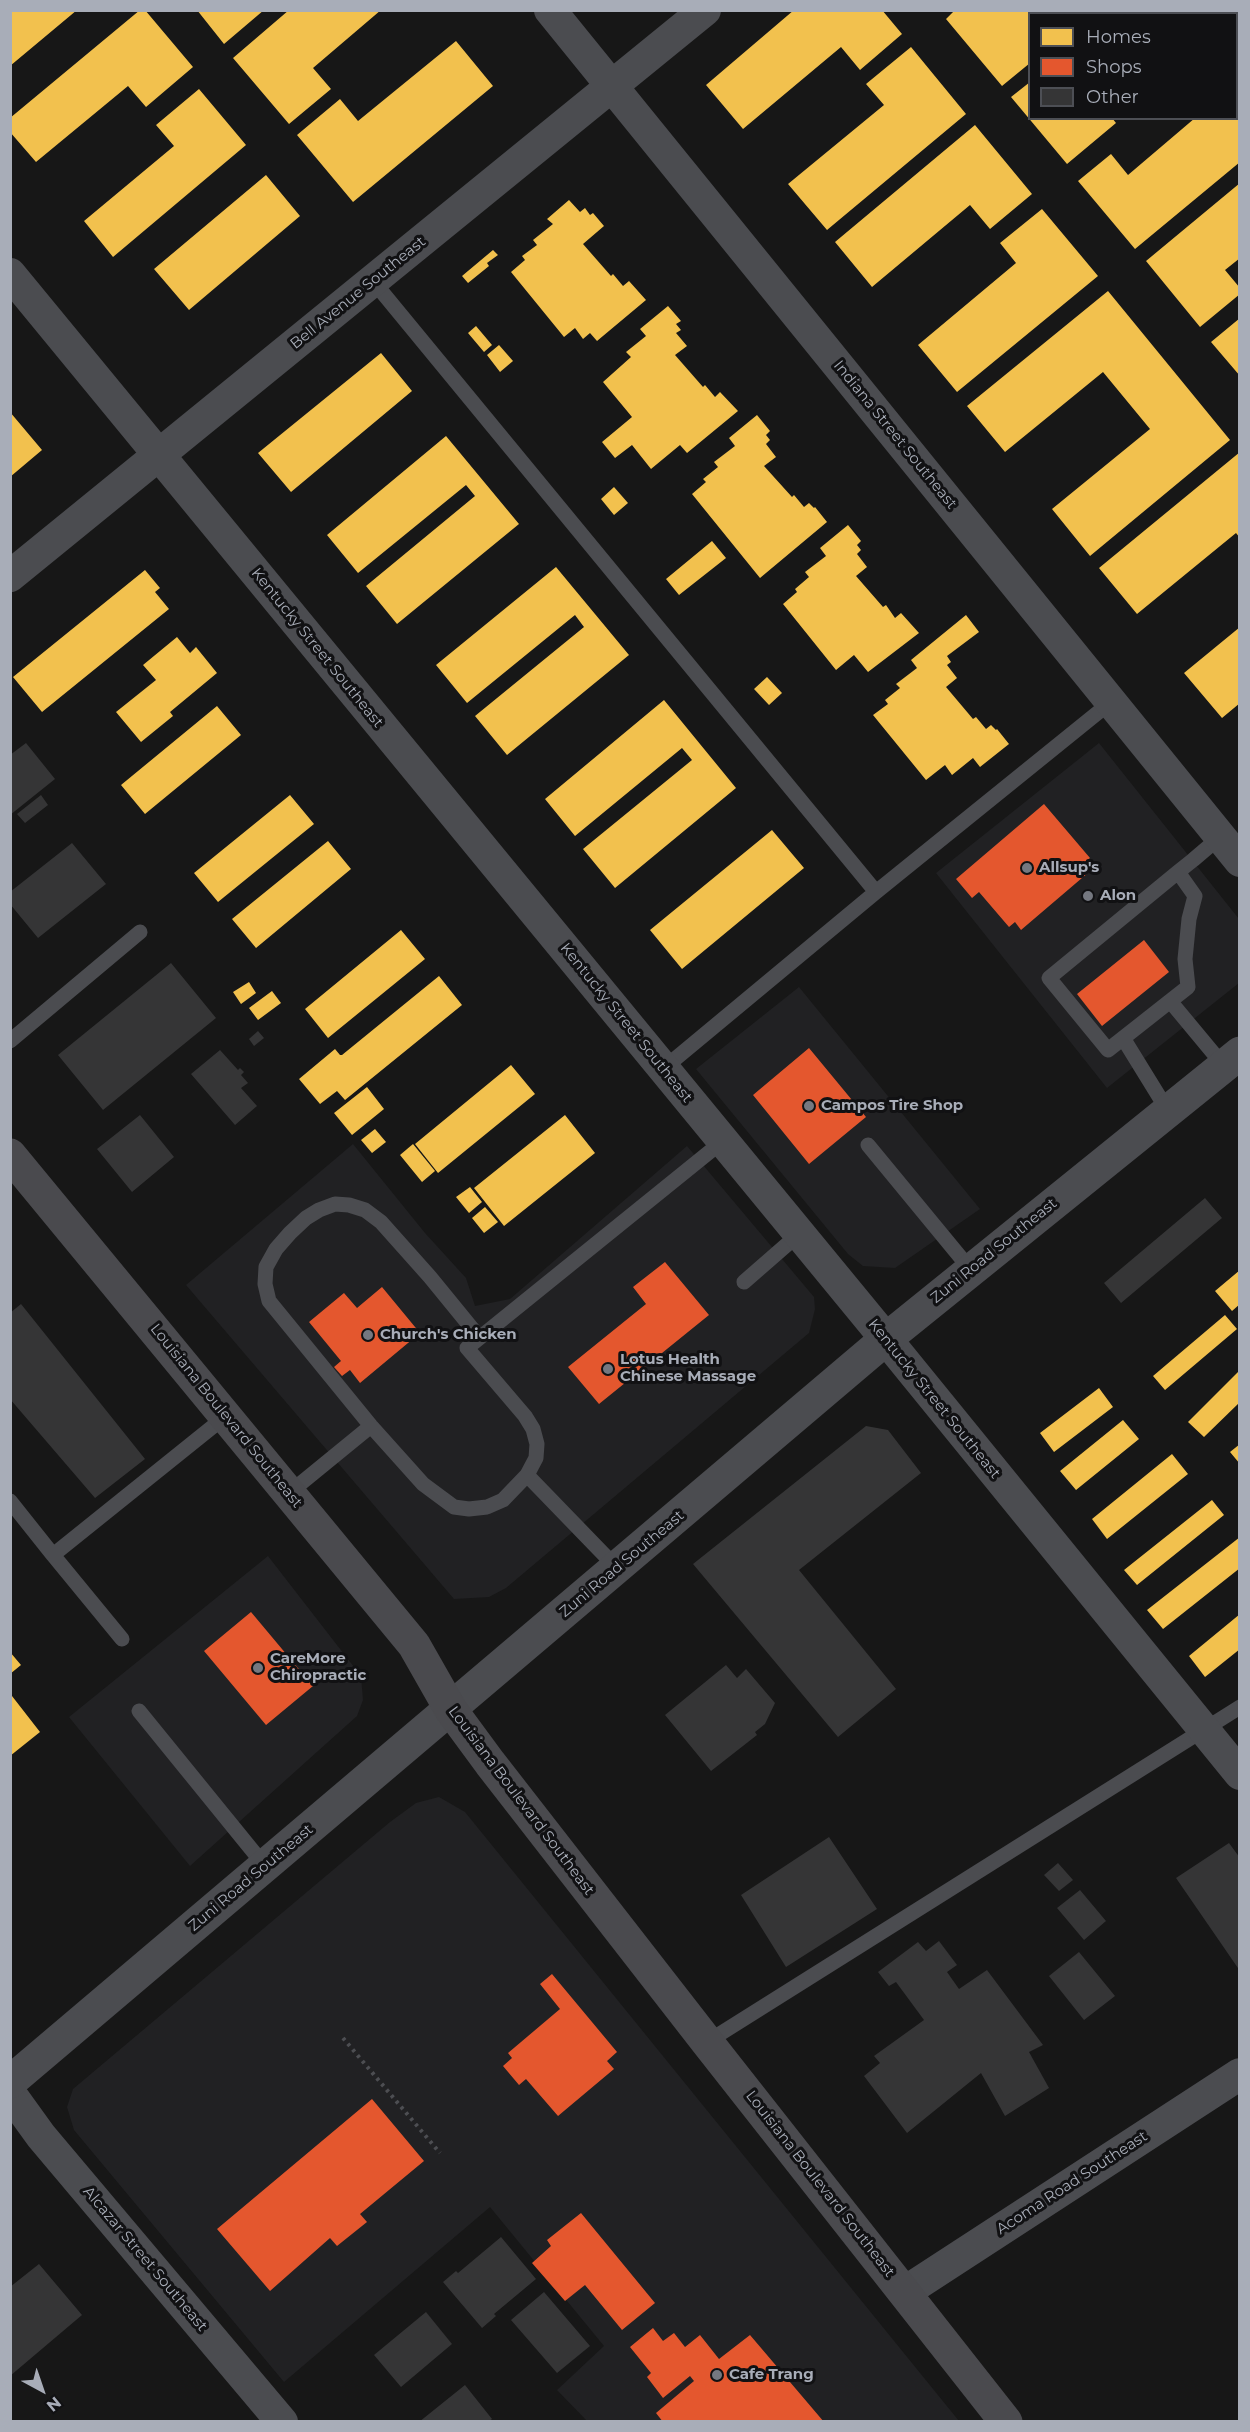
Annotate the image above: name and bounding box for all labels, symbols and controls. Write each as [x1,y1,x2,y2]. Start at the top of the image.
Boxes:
legend [1028,12,1238,120]
text: Homes [1086,26,1151,48]
text: Shops [1086,56,1142,78]
text: Other [1086,86,1139,108]
street label: Bell Avenue Southeast [287,233,429,353]
street label: Indiana Street Southeast [829,357,961,513]
street label: Kentucky Street Southeast [247,565,387,731]
place label: Allsup's [1039,859,1099,877]
marker: Allsup's [1020,861,1034,875]
place label: Alon [1100,887,1136,905]
marker: Alon [1081,889,1095,903]
street label: Kentucky Street Southeast [556,940,696,1106]
place label: Campos Tire Shop [821,1097,963,1115]
marker: Campos Tire Shop [802,1099,816,1113]
street label: Zuni Road Southeast [927,1195,1061,1307]
street label: Kentucky Street Southeast [864,1316,1004,1482]
street label: Louisiana Boulevard Southeast [146,1320,306,1512]
place label: Church's Chicken [380,1326,517,1344]
marker: Church's Chicken [361,1328,375,1342]
place label: Lotus Health Chinese Massage [620,1351,756,1386]
marker: Lotus Health Chinese Massage [601,1362,615,1376]
street label: Zuni Road Southeast [556,1507,688,1621]
place label: CareMore Chiropractic [270,1650,366,1685]
marker: CareMore Chiropractic [251,1661,265,1675]
street label: Louisiana Boulevard Southeast [444,1703,598,1899]
street label: Zuni Road Southeast [185,1821,317,1935]
street label: Louisiana Boulevard Southeast [742,2087,898,2281]
street label: Acoma Road Southeast [993,2127,1151,2239]
street label: Alcazar Street Southeast [79,2183,211,2335]
north arrow [12,2360,72,2420]
place label: Cafe Trang [729,2366,814,2384]
marker: Cafe Trang [710,2368,724,2382]
text: N [43,2393,65,2416]

